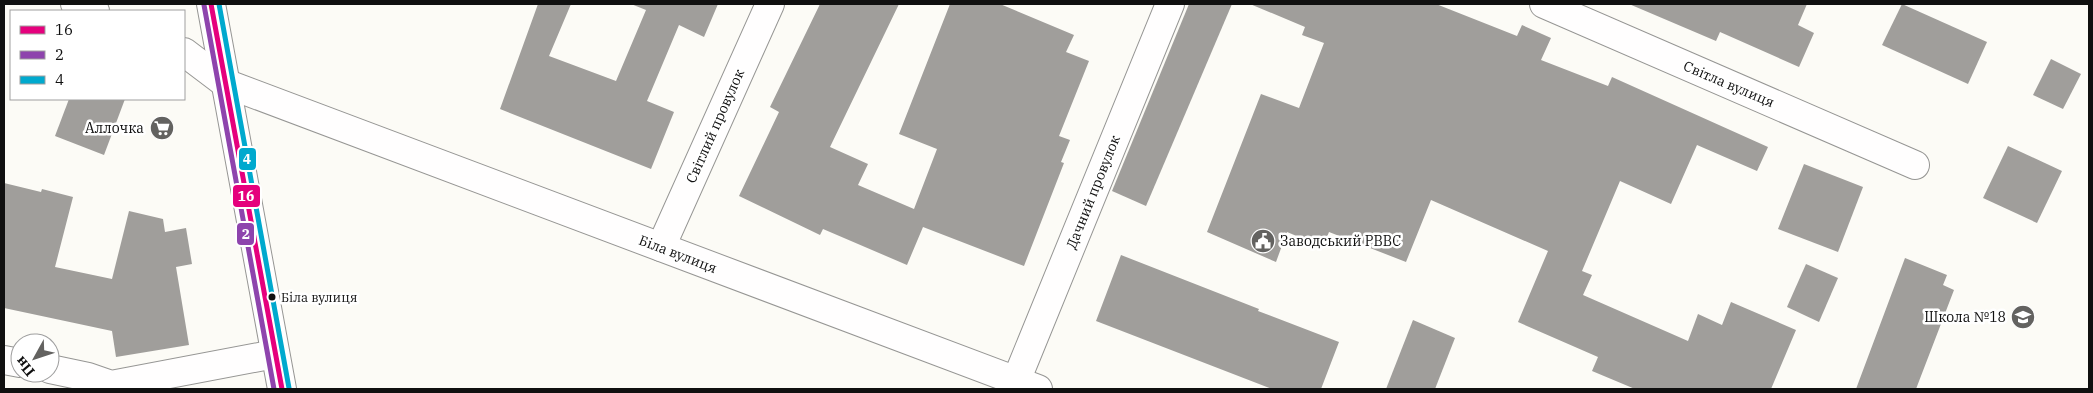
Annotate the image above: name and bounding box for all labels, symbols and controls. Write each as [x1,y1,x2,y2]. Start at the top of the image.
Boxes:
legend [10,10,185,100]
text: 16 [55,20,73,39]
text: 2 [55,45,64,64]
street label: Світла вулиця [1681,57,1777,111]
street label: Світлий провулок [682,66,748,186]
text: 4 [55,70,64,89]
supermarket icon: Аллочка [149,115,175,141]
place label: Аллочка [85,119,144,137]
street label: Дачний провулок [1062,132,1124,252]
line badge: 4 [238,147,257,171]
text: 4 [243,150,251,168]
line badge: 16 [232,184,261,208]
text: 16 [238,187,254,205]
line badge: 2 [236,222,255,246]
text: 2 [242,225,250,243]
public building icon: Заводський РВВС [1250,228,1276,254]
street label: Біла вулиця [636,231,720,277]
place label: Заводський РВВС [1280,232,1401,250]
place label: Біла вулиця [281,289,357,306]
marker: Біла вулиця [267,292,277,302]
school or university icon: Школа №18 [2010,304,2036,330]
place label: Школа №18 [1924,308,2006,326]
north arrow [10,333,60,383]
text: Пн [11,353,39,380]

